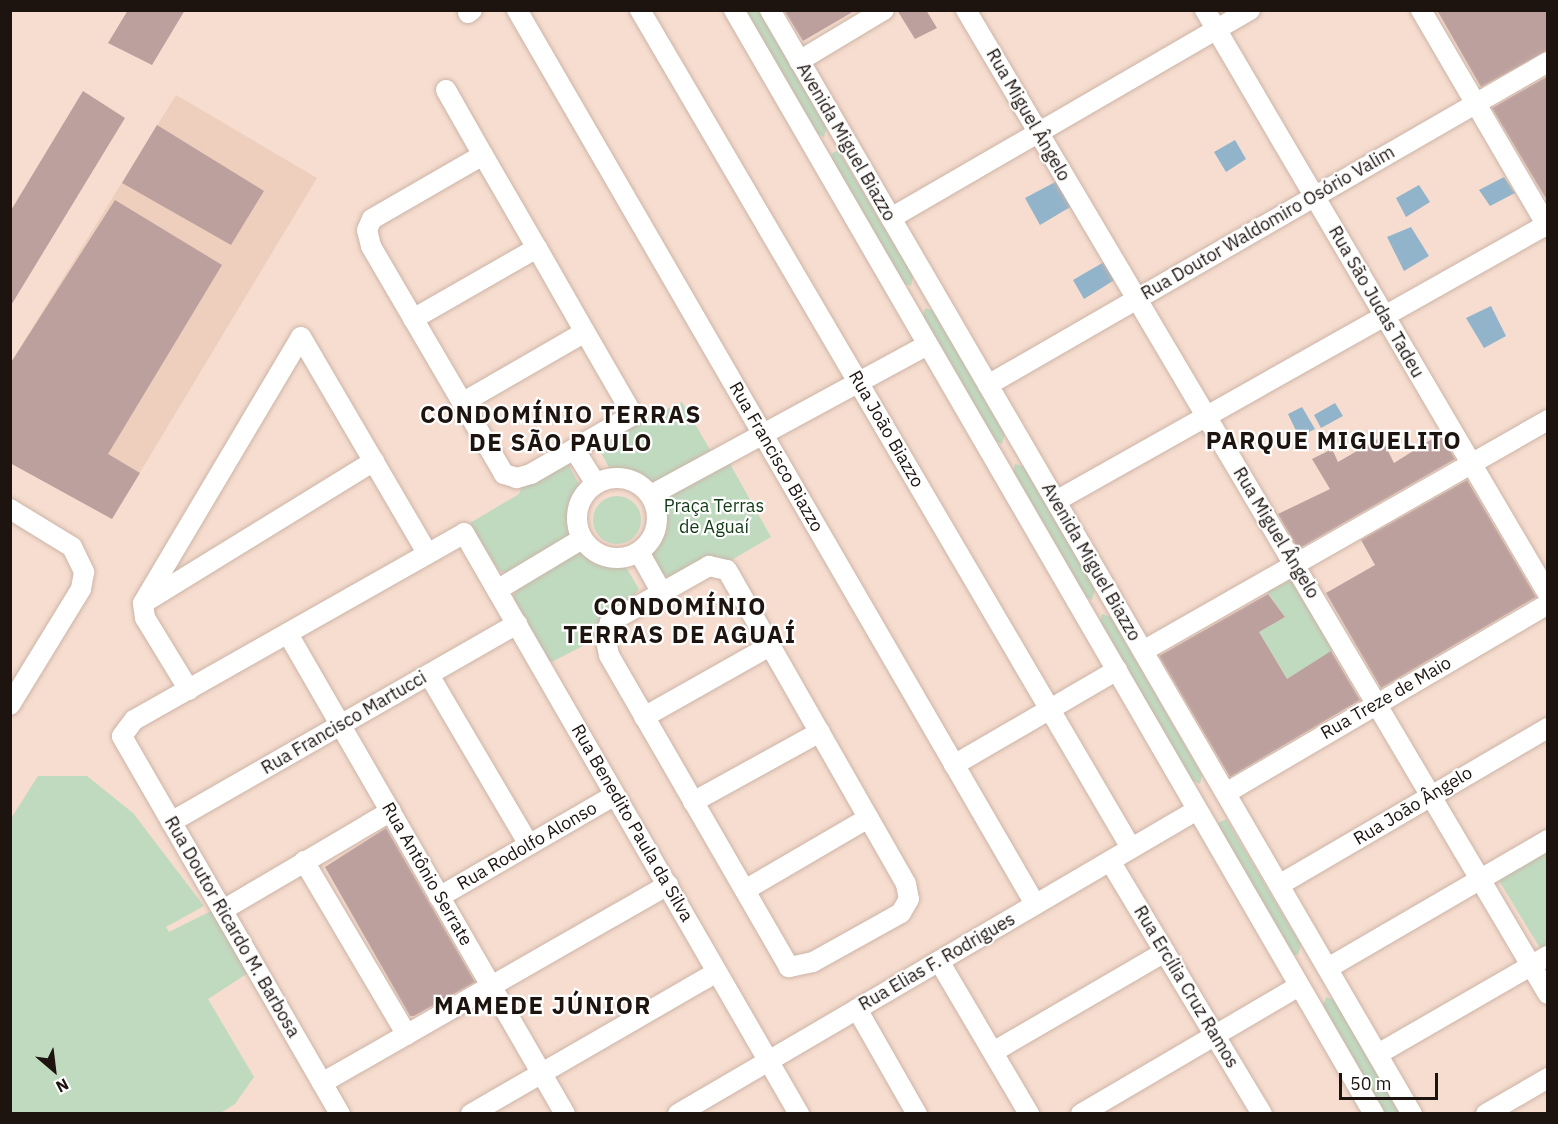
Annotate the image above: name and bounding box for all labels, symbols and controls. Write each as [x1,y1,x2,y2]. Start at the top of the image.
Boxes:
street label: Rua Miguel Ângelo [981,45,1075,185]
street label: Avenida Miguel Biazzo [792,59,900,225]
street label: Rua Doutor Waldomiro Osório Valim [1137,141,1399,305]
street label: Rua São Judas Tadeu [1324,222,1428,382]
street label: Rua João Biazzo [844,367,928,491]
street label: Rua Francisco Biazzo [724,378,828,536]
district label: CONDOMÍNIO TERRAS DE SÃO PAULO [420,401,702,457]
district label: PARQUE MIGUELITO [1206,427,1462,455]
street label: Rua Miguel Ângelo [1228,463,1324,603]
street label: Avenida Miguel Biazzo [1037,479,1145,645]
park label: Praça Terras de Aguaí [664,496,764,538]
district label: CONDOMÍNIO TERRAS DE AGUAÍ [563,593,797,649]
street label: Rua Treze de Maio [1317,652,1455,744]
street label: Rua Francisco Martucci [258,667,430,779]
street label: Rua Benedito Paula da Silva [567,720,697,926]
street label: Rua João Ângelo [1350,762,1476,850]
street label: Rua Rodolfo Alonso [453,797,601,895]
street label: Rua Antônio Serrate [377,798,477,950]
street label: Rua Doutor Ricardo M. Barbosa [160,813,304,1041]
street label: Rua Ercília Cruz Ramos [1129,902,1243,1072]
street label: Rua Elias F. Rodrigues [855,908,1019,1016]
district label: MAMEDE JÚNIOR [434,992,652,1020]
north arrow [24,1040,84,1100]
scale bar [1342,1061,1441,1099]
text: 50 m [1350,1072,1392,1095]
text: N [53,1074,72,1097]

